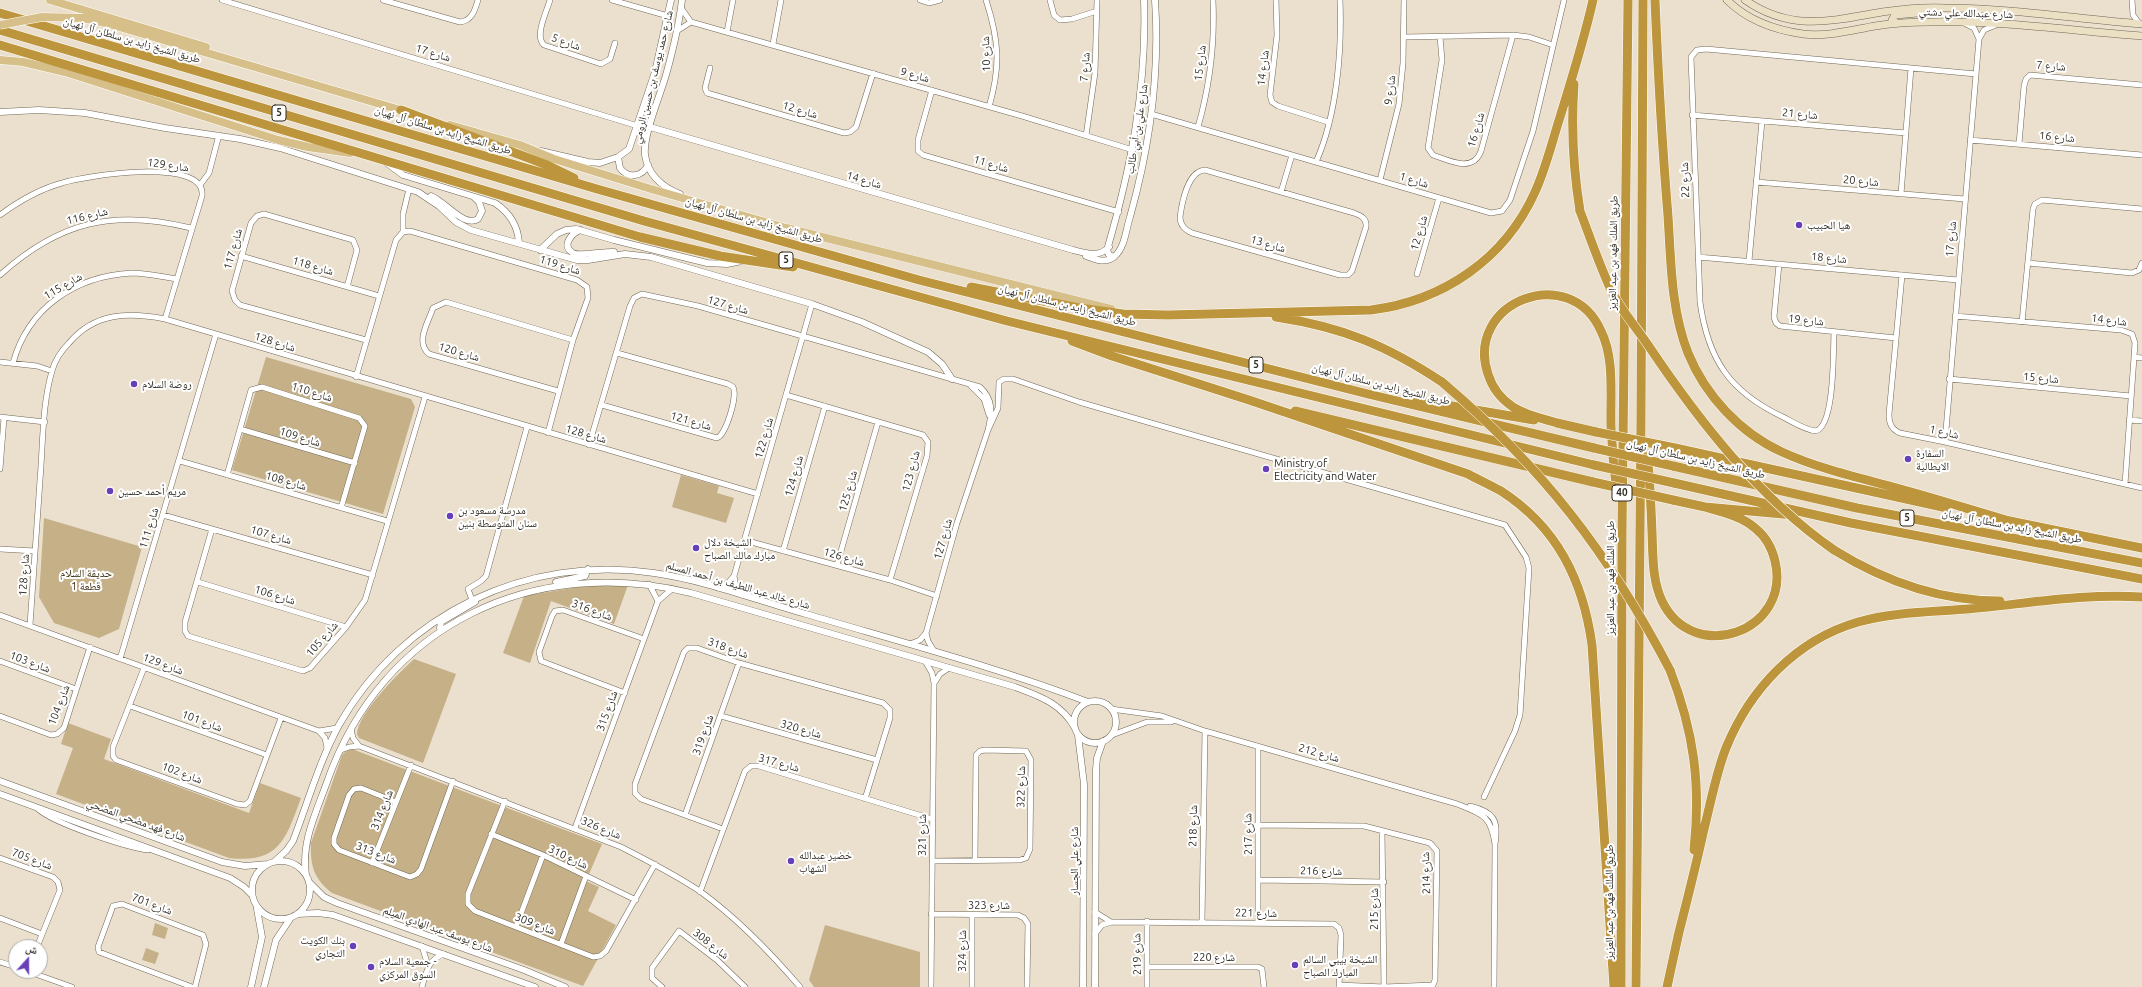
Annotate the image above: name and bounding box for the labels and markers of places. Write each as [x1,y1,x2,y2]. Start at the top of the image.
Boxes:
place label: هيا الحبيب [1807,218,1850,232]
marker: هيا الحبيب [1794,220,1804,230]
place label: روضة السلام [142,377,192,391]
marker: روضة السلام [129,379,139,389]
place label: السفارة الايطالية [1916,446,1949,472]
marker: السفارة الايطالية [1903,454,1913,464]
place label: Ministry of Electricity and Water [1274,456,1376,482]
marker: Ministry of Electricity and Water [1261,464,1271,474]
place label: مريم أحمد حسين [118,484,186,498]
marker: مريم أحمد حسين [105,486,115,496]
place label: مدرسة مسعود بن سنان المتوسطة بنين [458,503,537,529]
marker: مدرسة مسعود بن سنان المتوسطة بنين [445,511,455,521]
place label: الشيخة دلال مبارك مالك الصباح [704,535,775,561]
marker: الشيخة دلال مبارك مالك الصباح [691,543,701,553]
place label: خضير عبدالله الشهاب [799,848,852,874]
marker: خضير عبدالله الشهاب [786,856,796,866]
place label: بنك الكويت التجاري [300,933,345,959]
marker: بنك الكويت التجاري [348,941,358,951]
place label: الشيخة بيبي السالم المبارك الصباح [1303,952,1377,978]
place label: جمعية السلام - السوق المركزي [379,954,437,980]
marker: الشيخة بيبي السالم المبارك الصباح [1290,960,1300,970]
marker: جمعية السلام - السوق المركزي [366,962,376,972]

